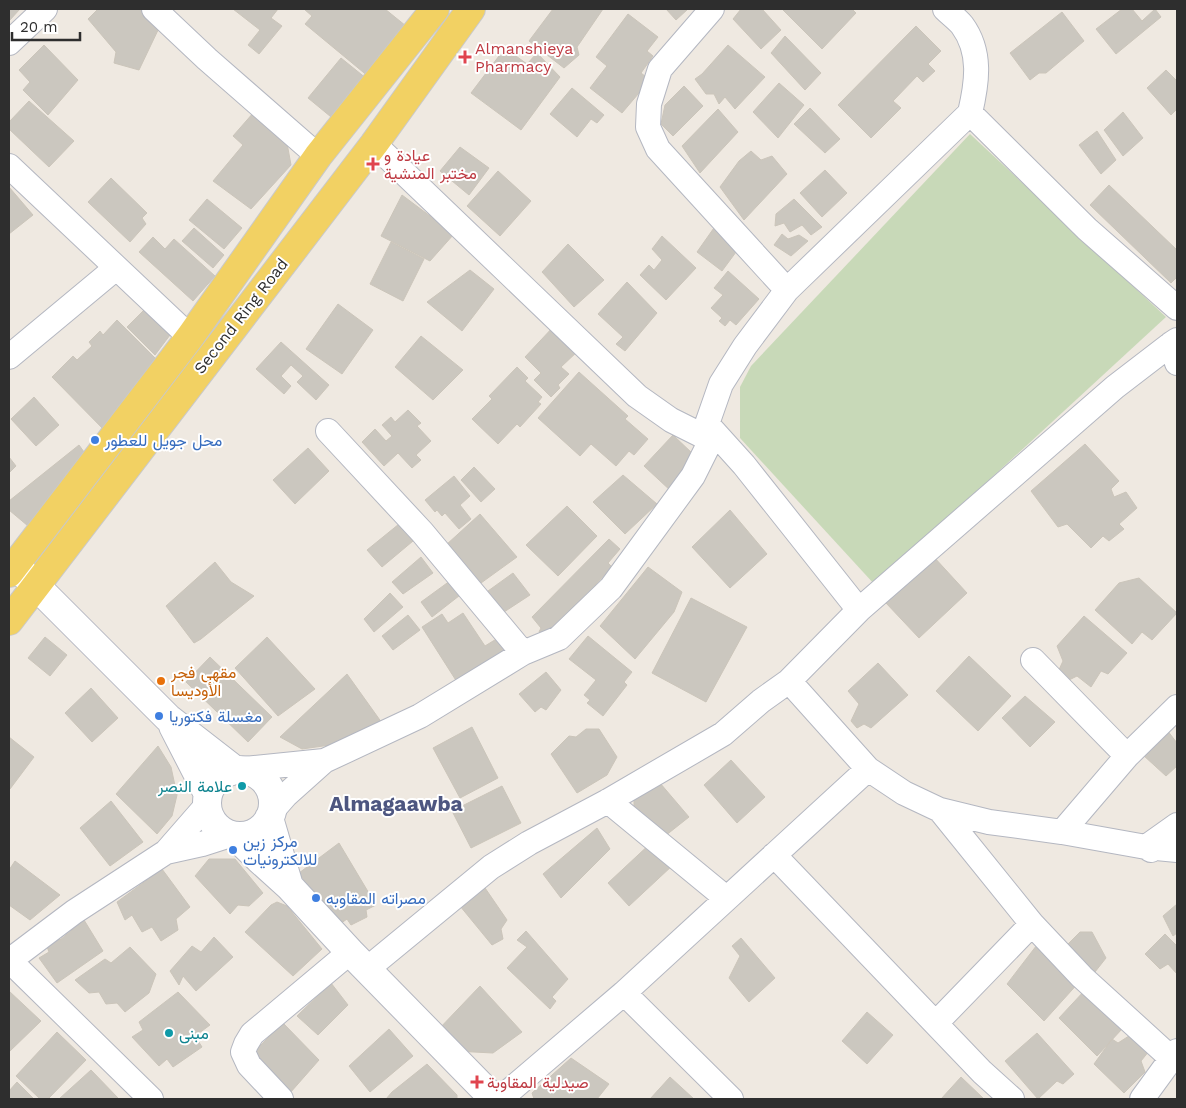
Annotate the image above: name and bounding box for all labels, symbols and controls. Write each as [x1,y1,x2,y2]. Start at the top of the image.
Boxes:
scale bar [12,10,80,42]
text: 20 m [20,18,58,36]
place label: Almanshieya Pharmacy [475,39,573,76]
marker: Almanshieya Pharmacy [459,51,471,63]
place label: عيادة و مختبر المنشية [384,146,477,184]
marker: عيادة و مختبر المنشية [366,157,380,171]
street label: Second Ring Road [190,255,292,377]
place label: محل جويل للعطور [104,431,222,451]
marker: محل جويل للعطور [89,434,101,446]
place label: مقهى فجر الأوديسا [170,663,236,701]
marker: مقهى فجر الأوديسا [155,675,167,687]
place label: مغسلة فكتوريا [169,707,262,727]
marker: مغسلة فكتوريا [153,710,165,722]
place label: علامة النصر [157,777,232,797]
marker: علامة النصر [236,780,248,792]
district label: Almagaawba [329,791,463,816]
place label: مركز زين للالكترونيات [243,832,317,870]
marker: مركز زين للالكترونيات [227,844,239,856]
place label: مصراته المقاوبه [326,889,426,909]
marker: مصراته المقاوبه [310,892,322,904]
place label: مبنى [179,1024,209,1044]
marker: مبنى [163,1027,175,1039]
place label: صيدلية المقاوبة [487,1073,589,1093]
marker: صيدلية المقاوبة [471,1076,483,1088]

